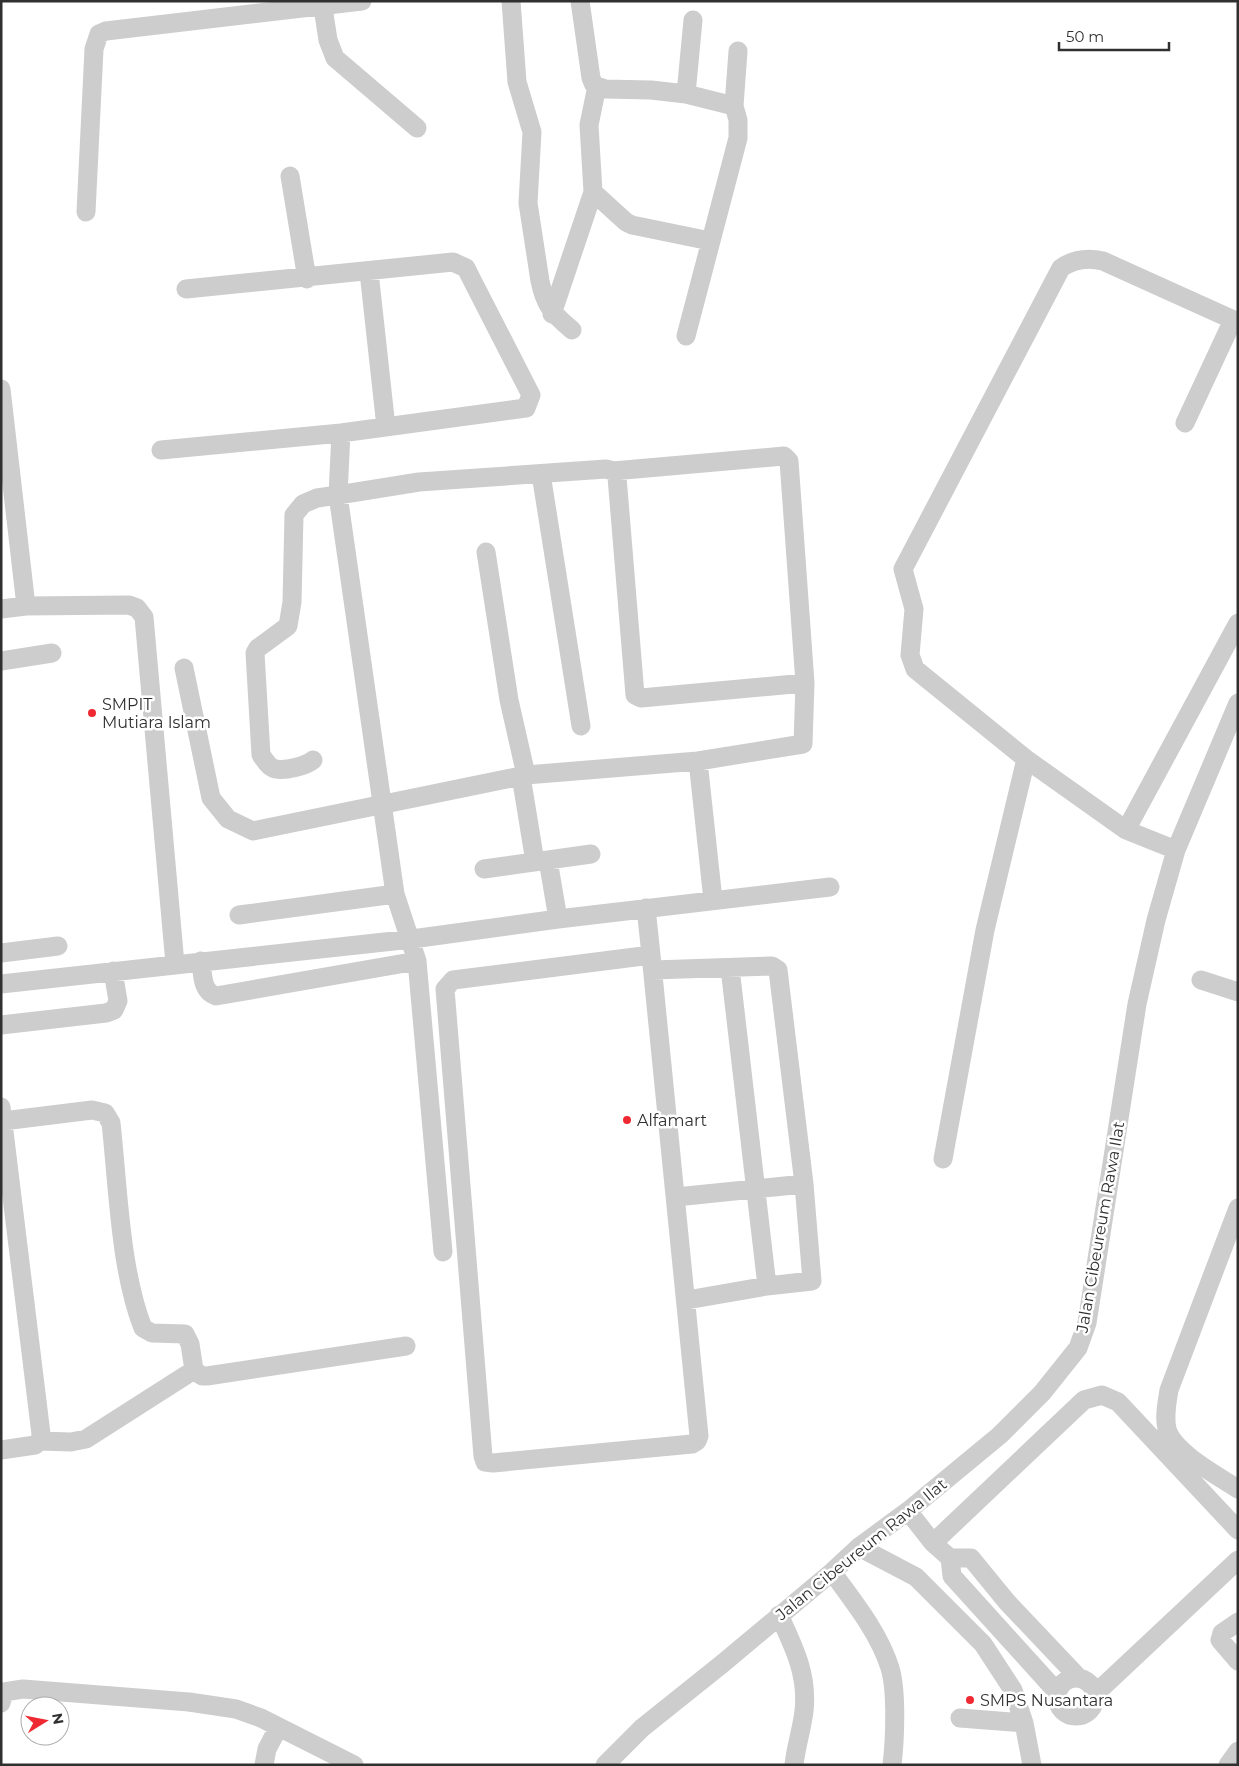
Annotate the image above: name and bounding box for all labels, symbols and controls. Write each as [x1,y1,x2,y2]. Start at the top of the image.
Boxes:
scale bar [1059,20,1169,52]
text: 50 m [1066,27,1104,46]
place label: SMPIT Mutiara Islam [102,695,211,732]
marker: SMPIT Mutiara Islam [86,707,98,719]
place label: Alfamart [637,1111,708,1130]
marker: Alfamart [621,1114,633,1126]
street label: Jalan Cibeureum Rawa Ilat [1072,1119,1129,1335]
street label: Jalan Cibeureum Rawa Ilat [771,1474,951,1625]
place label: SMPS Nusantara [980,1691,1113,1710]
marker: SMPS Nusantara [964,1694,976,1706]
north arrow [20,1696,70,1746]
text: N [48,1712,68,1726]

